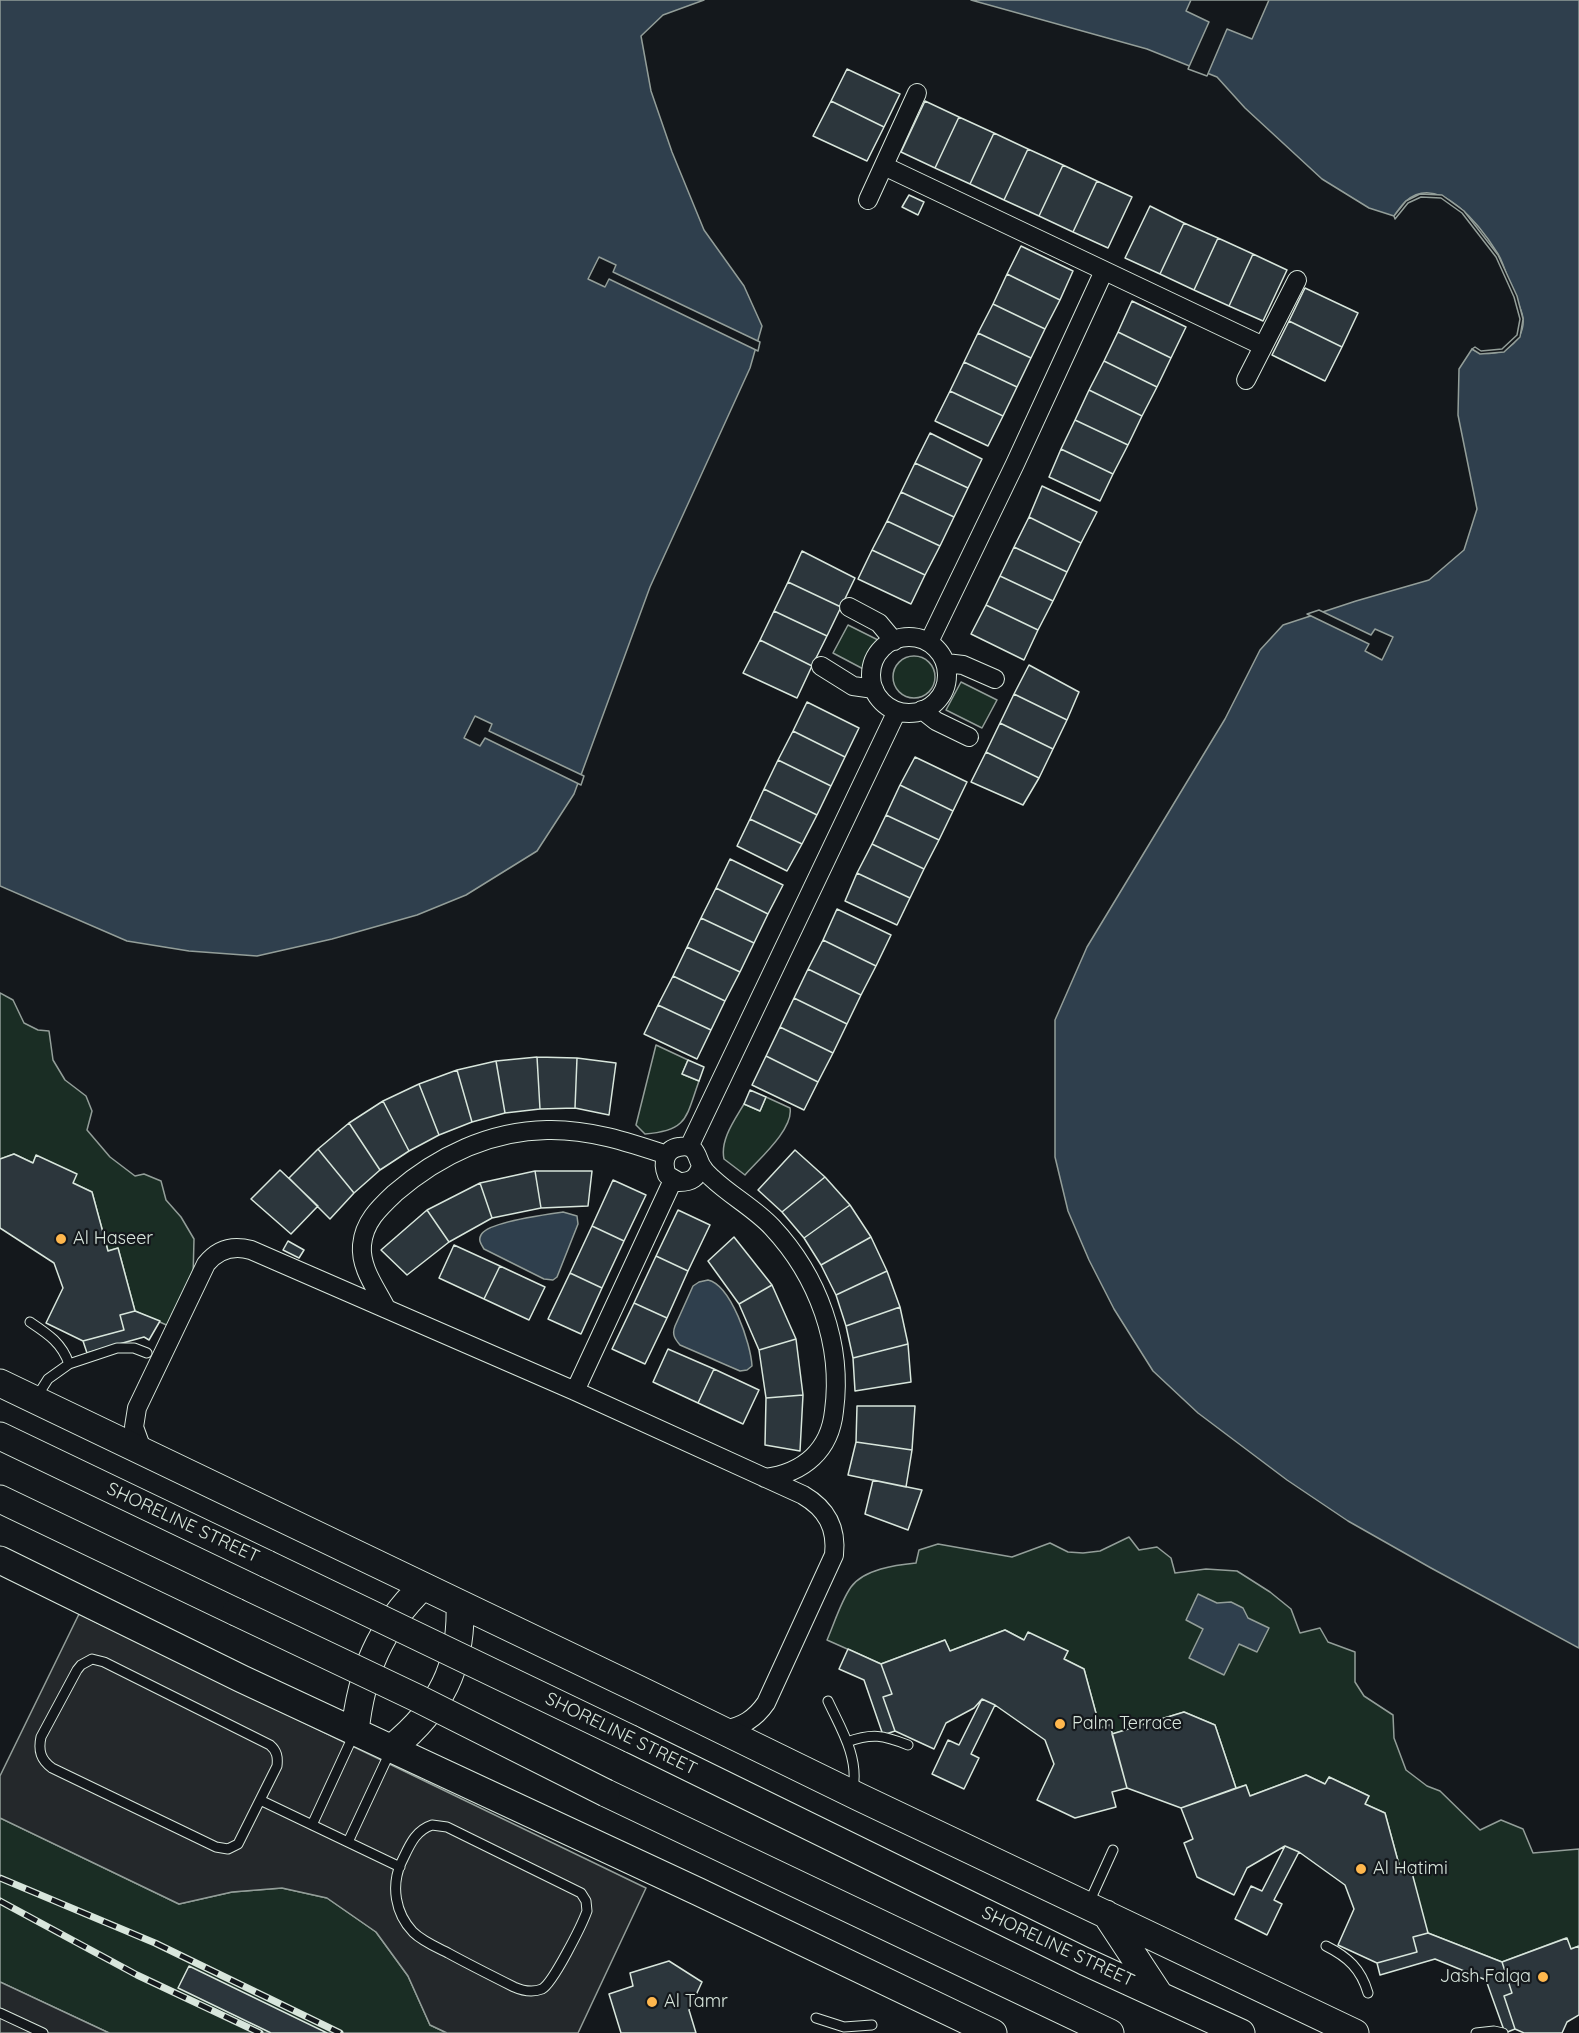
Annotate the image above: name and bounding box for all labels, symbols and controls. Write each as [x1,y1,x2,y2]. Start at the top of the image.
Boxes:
place label: Al Haseer [73,1228,153,1250]
marker: Al Haseer [54,1232,68,1246]
street label: SHORELINE STREET [103,1478,263,1568]
street label: SHORELINE STREET [542,1688,700,1780]
place label: Palm Terrace [1072,1713,1182,1735]
marker: Palm Terrace [1053,1717,1067,1731]
place label: Al Hatimi [1373,1858,1448,1880]
marker: Al Hatimi [1354,1862,1368,1876]
street label: SHORELINE STREET [978,1902,1138,1992]
place label: Jash Falqa [1440,1966,1531,1988]
marker: Jash Falqa [1536,1970,1550,1984]
place label: Al Tamr [664,1991,728,2013]
marker: Al Tamr [645,1995,659,2009]

